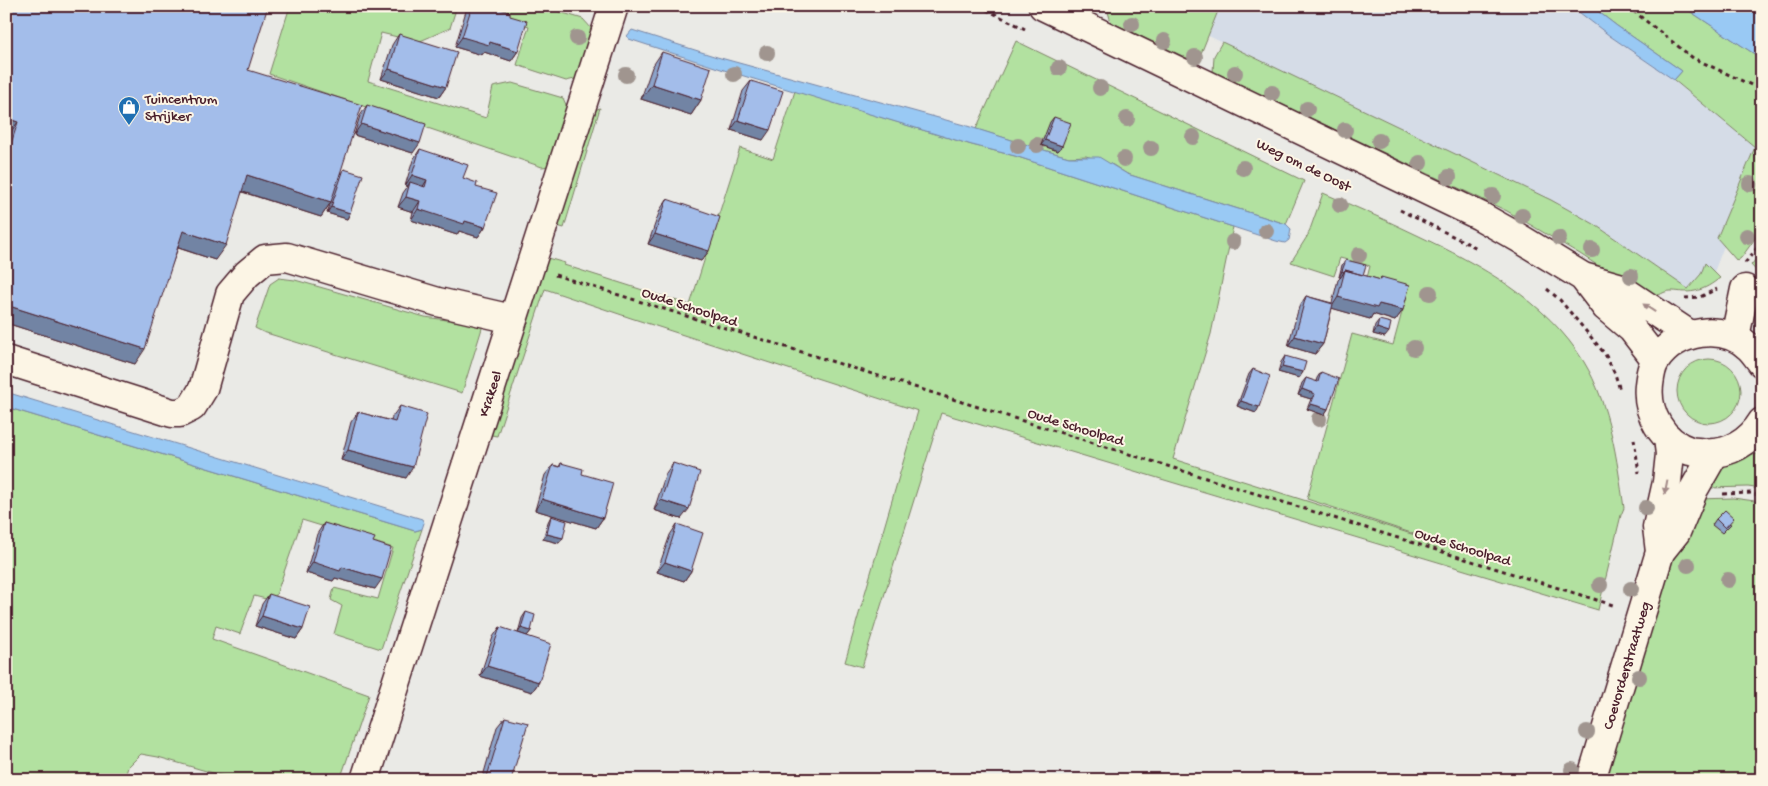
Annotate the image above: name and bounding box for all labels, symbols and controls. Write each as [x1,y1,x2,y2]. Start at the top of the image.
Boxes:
place label: Tuincentrum Strijker [144,91,218,126]
shop icon: Tuincentrum Strijker [117,95,141,126]
street label: Weg om de Oost [1253,135,1355,197]
street label: Oude Schoolpad [639,284,741,332]
one-way arrow [1642,304,1656,313]
street label: Krakeel [475,369,507,419]
street label: Oude Schoolpad [1025,405,1127,451]
one-way arrow [1662,479,1670,494]
street label: Oude Schoolpad [1412,525,1514,571]
street label: Coevorderstraatweg [1600,599,1656,732]

